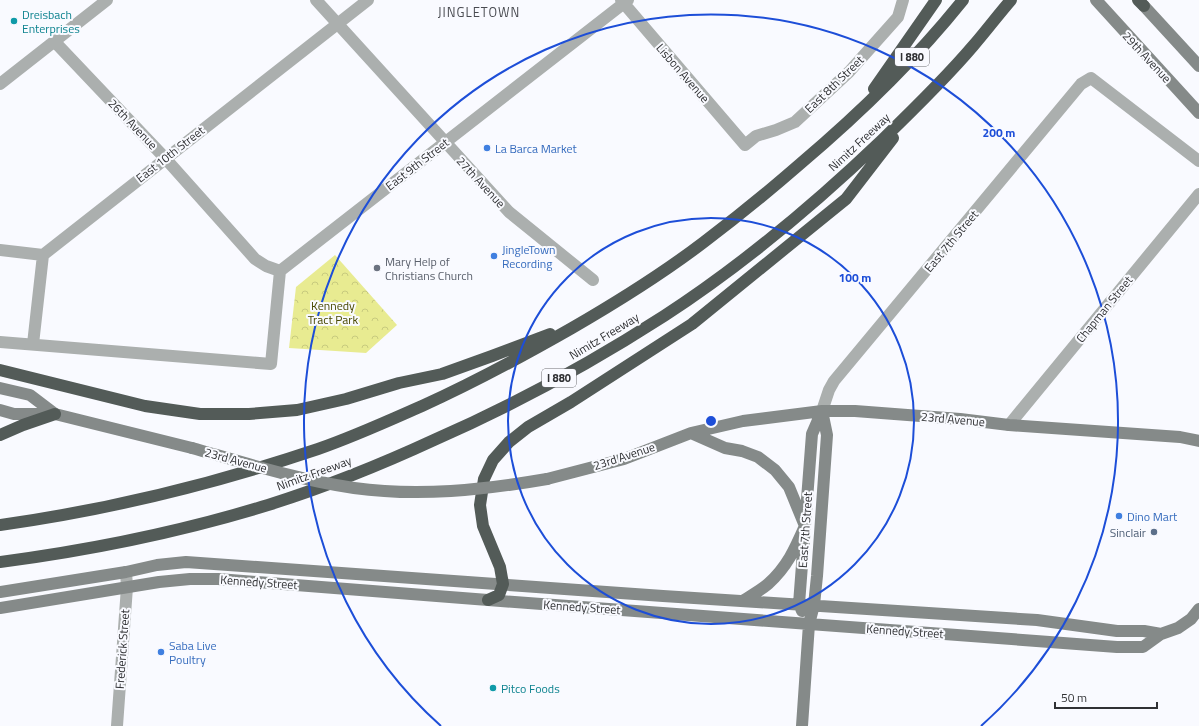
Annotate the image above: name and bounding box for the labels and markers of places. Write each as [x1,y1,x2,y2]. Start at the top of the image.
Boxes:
place label: Dreisbach Enterprises [22,5,80,38]
marker: Dreisbach Enterprises [9,16,19,26]
place label: La Barca Market [495,139,578,158]
marker: La Barca Market [482,143,492,153]
place label: JingleTown Recording [502,240,556,273]
marker: JingleTown Recording [489,251,499,261]
place label: Mary Help of Christians Church [385,252,473,285]
marker: Mary Help of Christians Church [372,263,382,273]
centre of rings [704,414,718,428]
place label: Dino Mart [1127,507,1178,526]
marker: Dino Mart [1114,511,1124,521]
place label: Sinclair [1110,523,1146,542]
marker: Sinclair [1149,527,1159,537]
place label: Saba Live Poultry [169,636,217,669]
marker: Saba Live Poultry [156,647,166,657]
place label: Pitco Foods [501,679,560,698]
marker: Pitco Foods [488,683,498,693]

